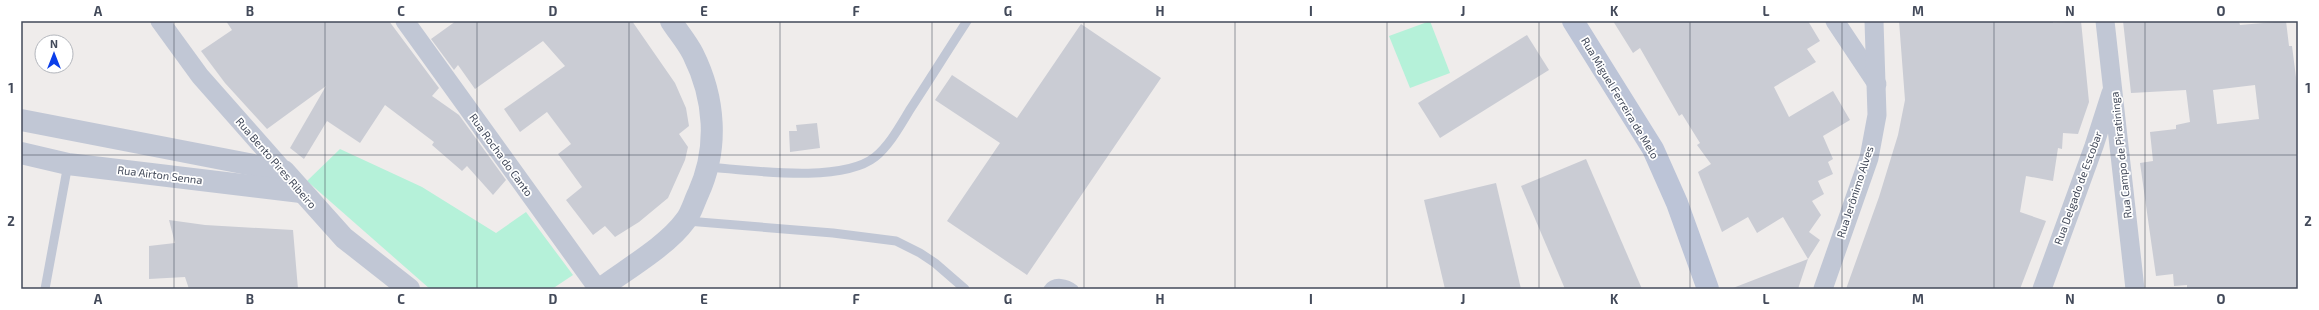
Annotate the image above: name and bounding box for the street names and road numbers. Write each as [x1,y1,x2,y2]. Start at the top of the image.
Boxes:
street label: Rua Miguel Ferreira de Melo [1579,35,1662,161]
street label: Rua Campo de Piratininga [2107,91,2134,219]
street label: Rua Rocha do Canto [467,111,536,199]
street label: Rua Bento Pires Ribeiro [233,115,319,211]
street label: Rua Delgado de Escobar [2051,129,2104,246]
street label: Rua Jerônimo Alves [1834,144,1876,239]
street label: Rua Airton Senna [117,163,203,186]

